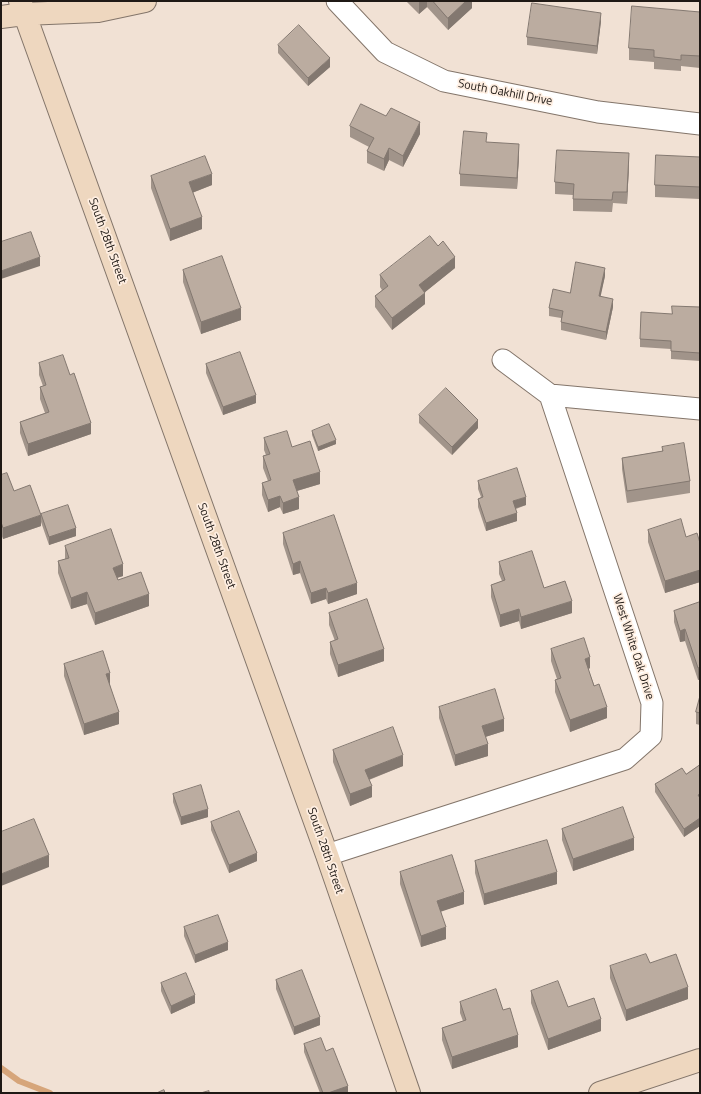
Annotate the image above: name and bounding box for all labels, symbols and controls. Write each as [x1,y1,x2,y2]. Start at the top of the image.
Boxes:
street label: South Oakhill Drive [457,77,553,109]
street label: South 28th Street [85,196,129,286]
street label: South 28th Street [194,501,238,591]
street label: West White Oak Drive [609,592,657,702]
street label: South 28th Street [304,806,346,896]

